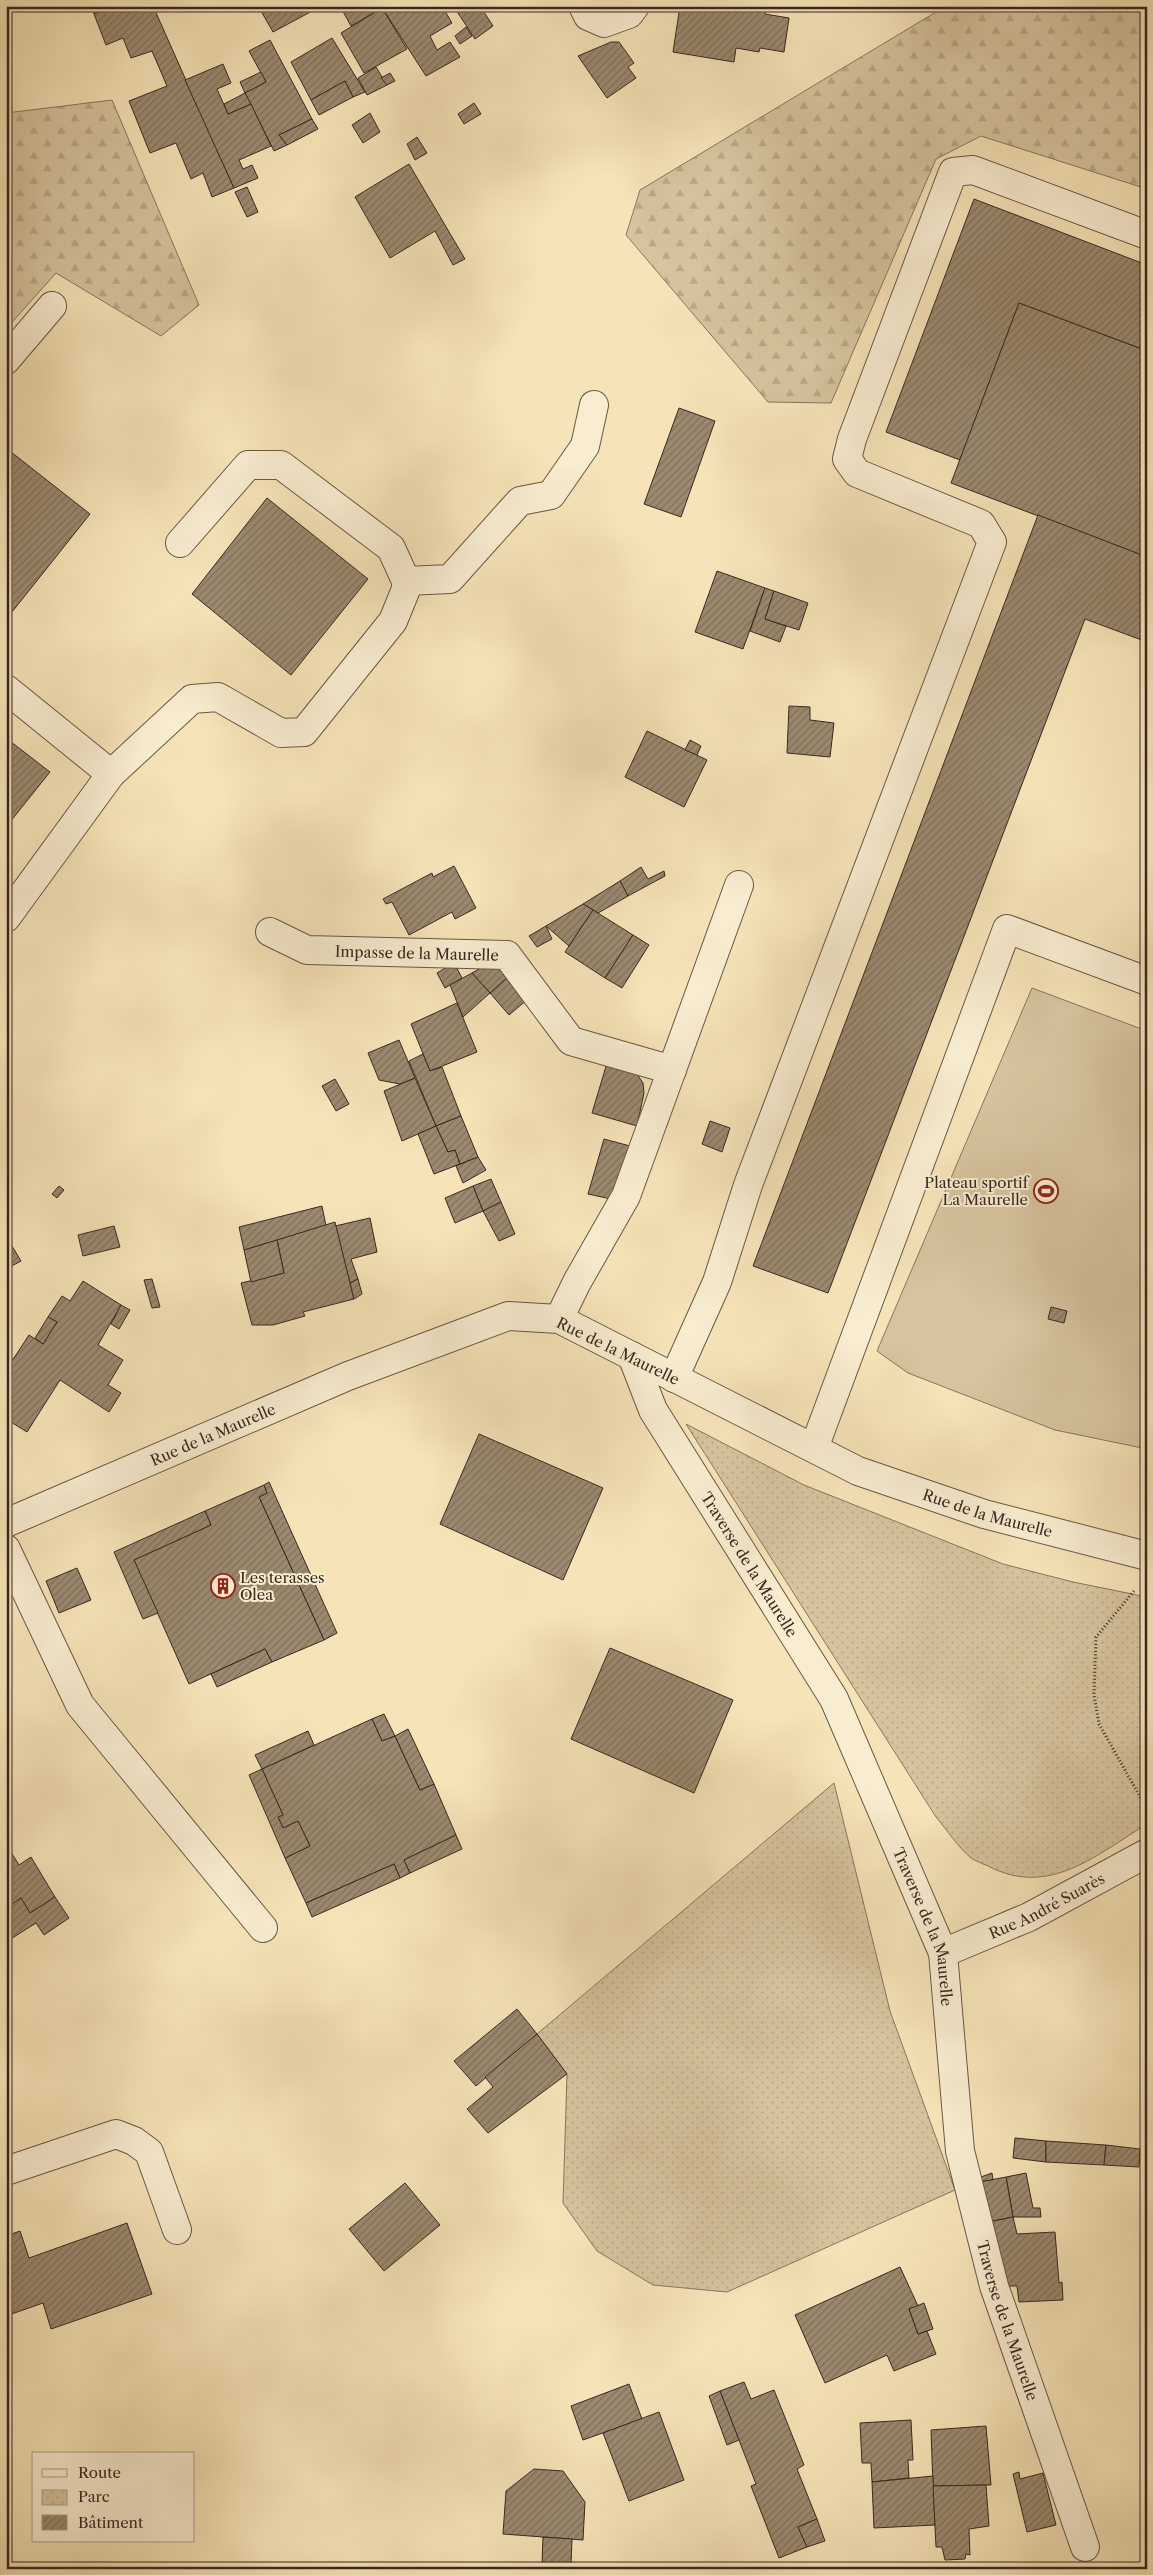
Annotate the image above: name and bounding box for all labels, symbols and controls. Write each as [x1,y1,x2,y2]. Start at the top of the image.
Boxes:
street label: Impasse de la Maurelle [335,941,499,964]
place label: Plateau sportif La Maurelle [924,1173,1030,1209]
sports icon: Plateau sportif La Maurelle [1033,1178,1059,1204]
street label: Rue de la Maurelle [553,1313,683,1389]
street label: Rue de la Maurelle [147,1399,278,1469]
street label: Rue de la Maurelle [920,1484,1055,1541]
street label: Traverse de la Maurelle [697,1488,802,1640]
place label: Les terasses Olea [240,1568,325,1604]
building icon: Les terasses Olea [210,1573,236,1599]
street label: Traverse de la Maurelle [889,1844,957,2007]
street label: Rue André Suarès [986,1868,1108,1942]
street label: Traverse de la Maurelle [973,2238,1043,2403]
legend [32,2452,195,2542]
text: Route [78,2463,121,2482]
text: Parc [78,2487,110,2506]
text: Bâtiment [78,2513,144,2532]

